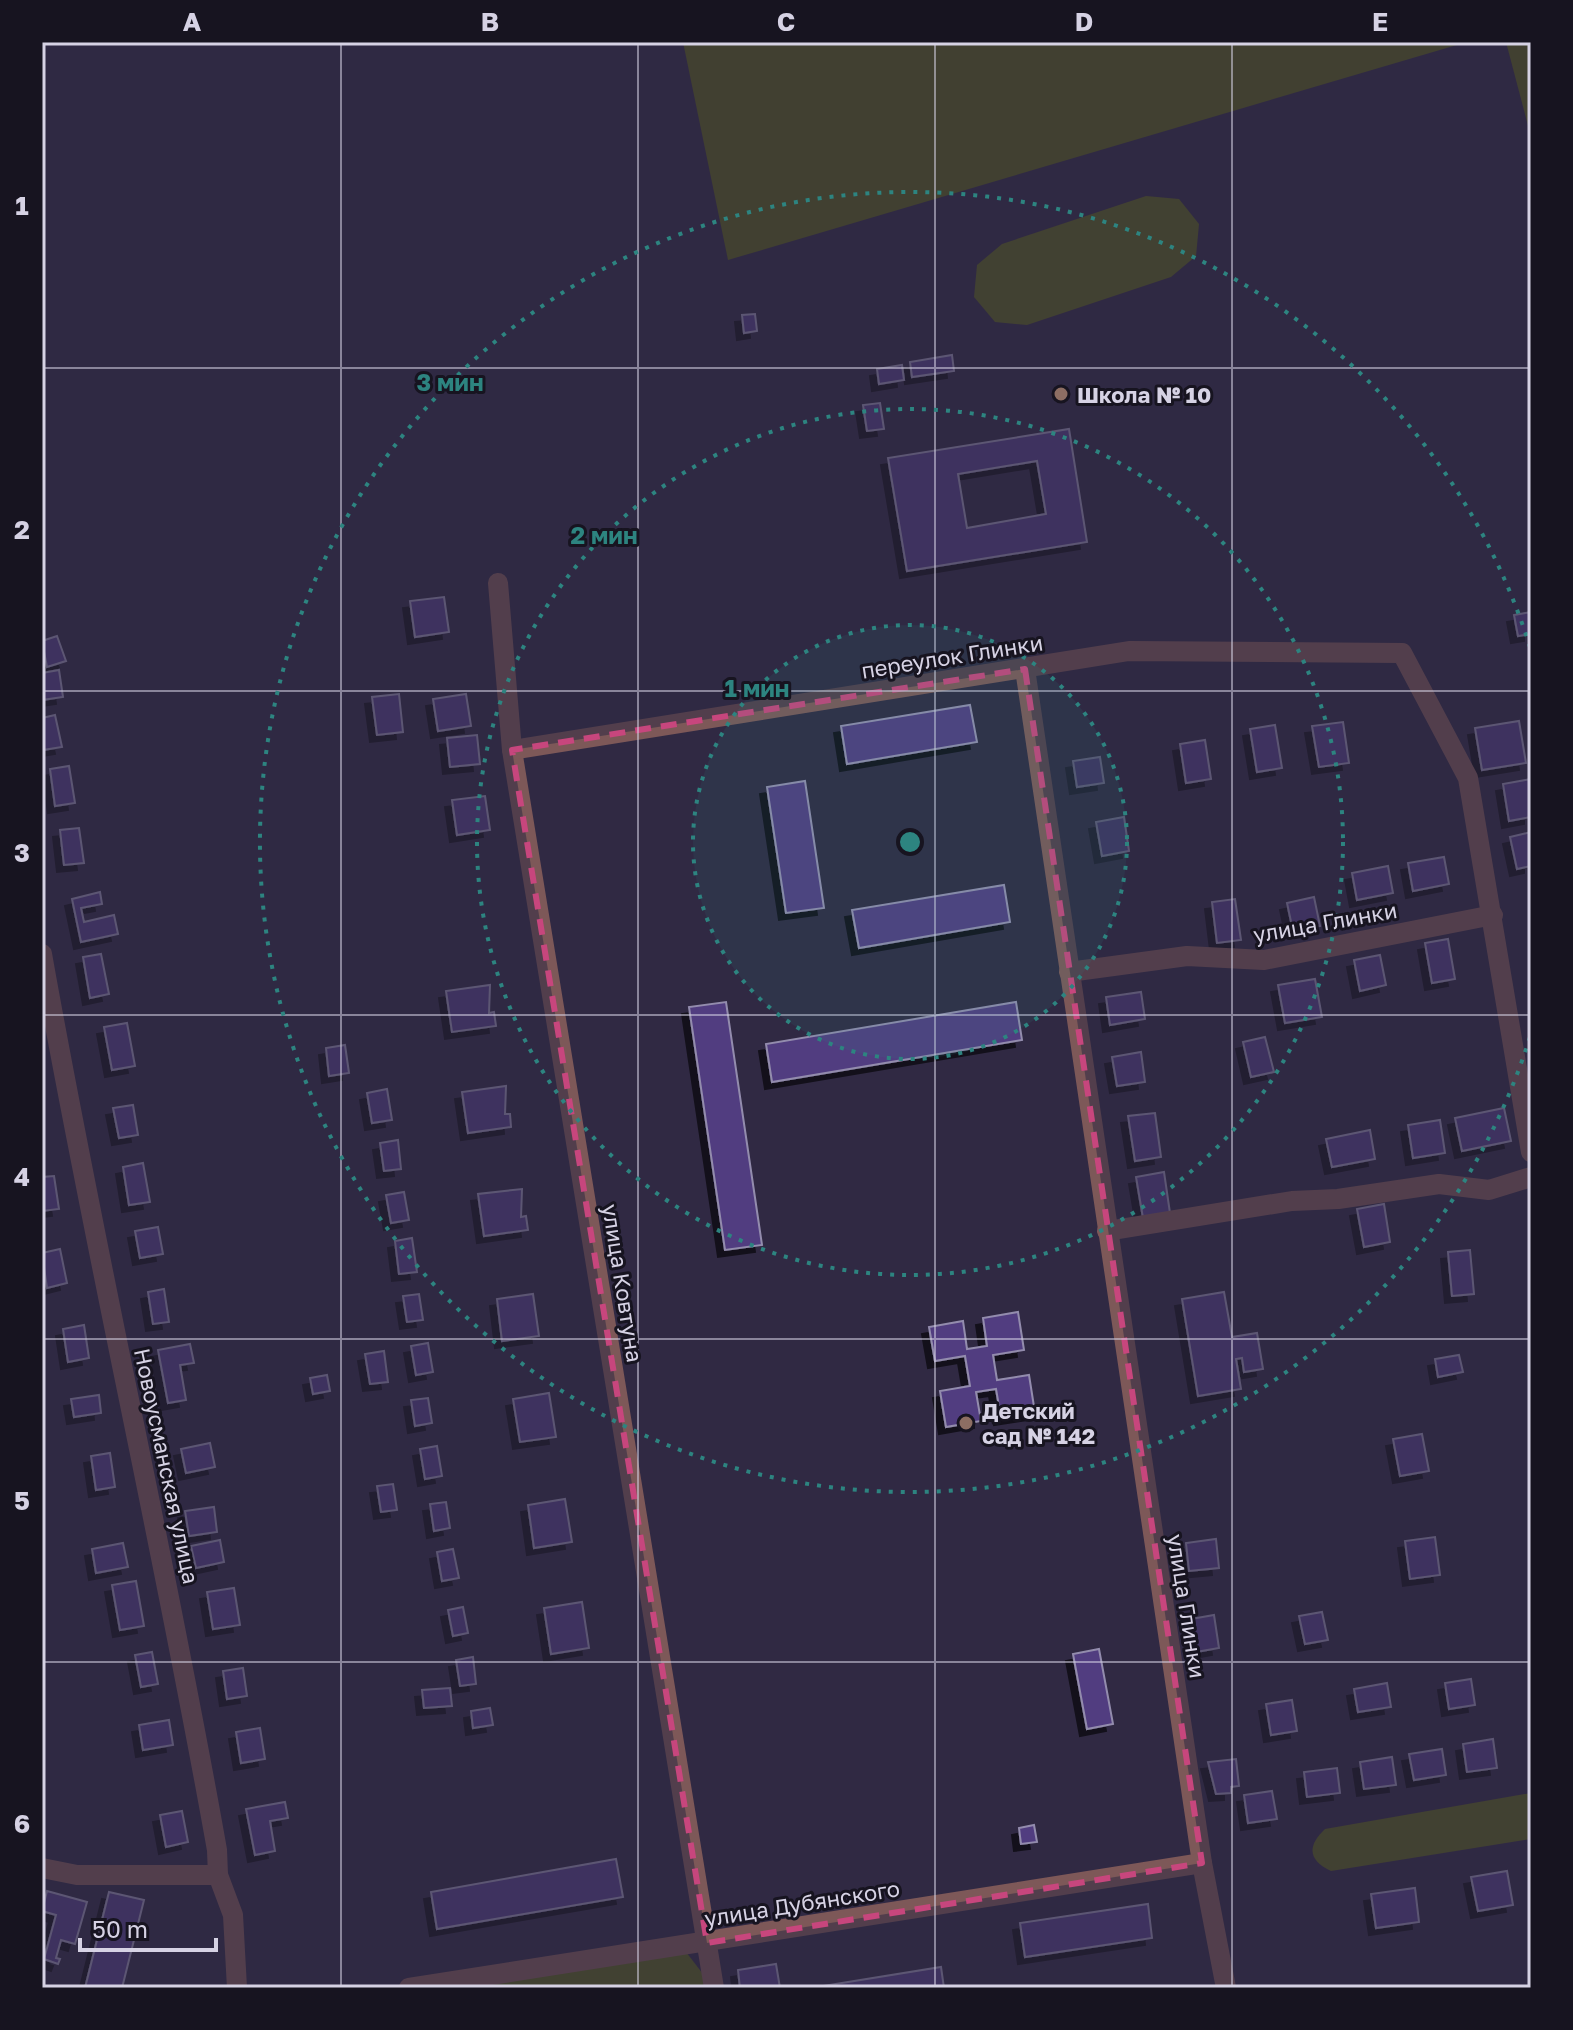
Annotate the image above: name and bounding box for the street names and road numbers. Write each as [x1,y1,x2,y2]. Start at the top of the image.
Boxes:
street label: переулок Глинки [859,628,1045,684]
street label: улица Глинки [1251,896,1399,948]
street label: улица Ковтуна [597,1202,649,1364]
street label: Новоусманская улица [129,1346,205,1586]
street label: улица Глинки [1162,1532,1212,1680]
street label: улица Дубянского [702,1874,902,1932]

